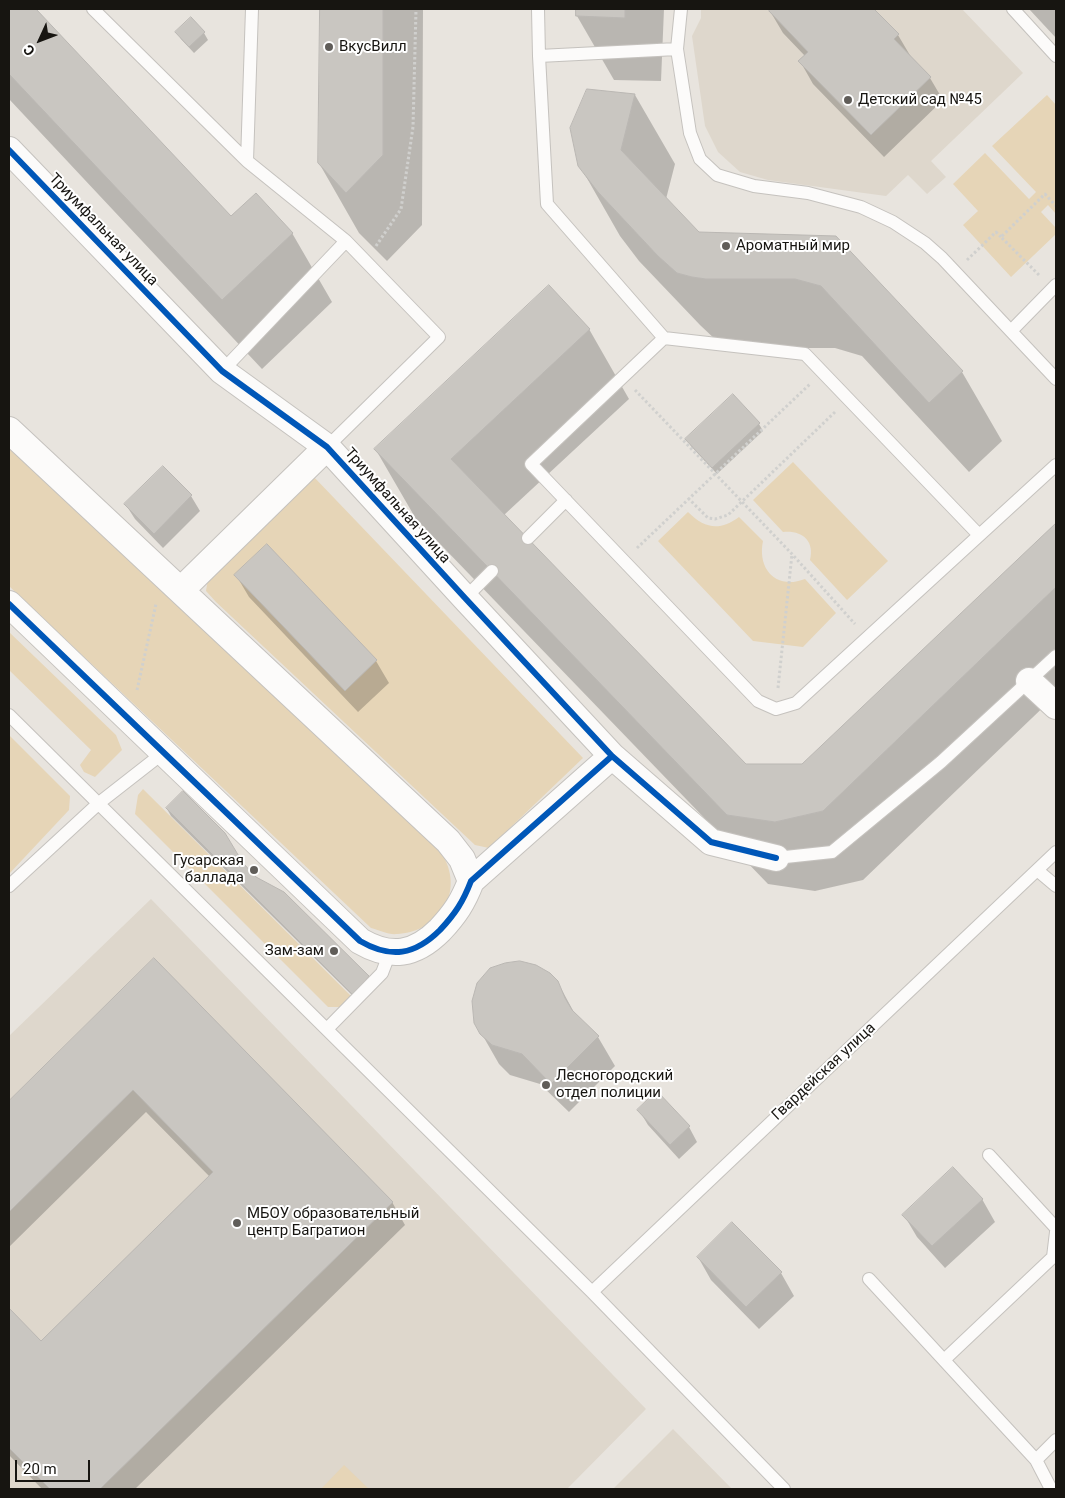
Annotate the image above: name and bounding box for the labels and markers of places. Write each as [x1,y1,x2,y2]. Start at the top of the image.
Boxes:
place label: ВкусВилл [339,38,407,56]
marker: ВкусВилл [323,41,335,53]
place label: Детский сад №45 [858,91,982,109]
marker: Детский сад №45 [842,94,854,106]
place label: Ароматный мир [736,237,850,255]
marker: Ароматный мир [720,240,732,252]
place label: Гусарская баллада [173,852,244,887]
marker: Гусарская баллада [248,864,260,876]
place label: Зам-зам [265,942,324,960]
marker: Зам-зам [328,945,340,957]
place label: Лесногородский отдел полиции [556,1067,673,1102]
marker: Лесногородский отдел полиции [540,1079,552,1091]
place label: МБОУ образовательный центр Багратион [247,1205,419,1240]
marker: МБОУ образовательный центр Багратион [231,1217,243,1229]

